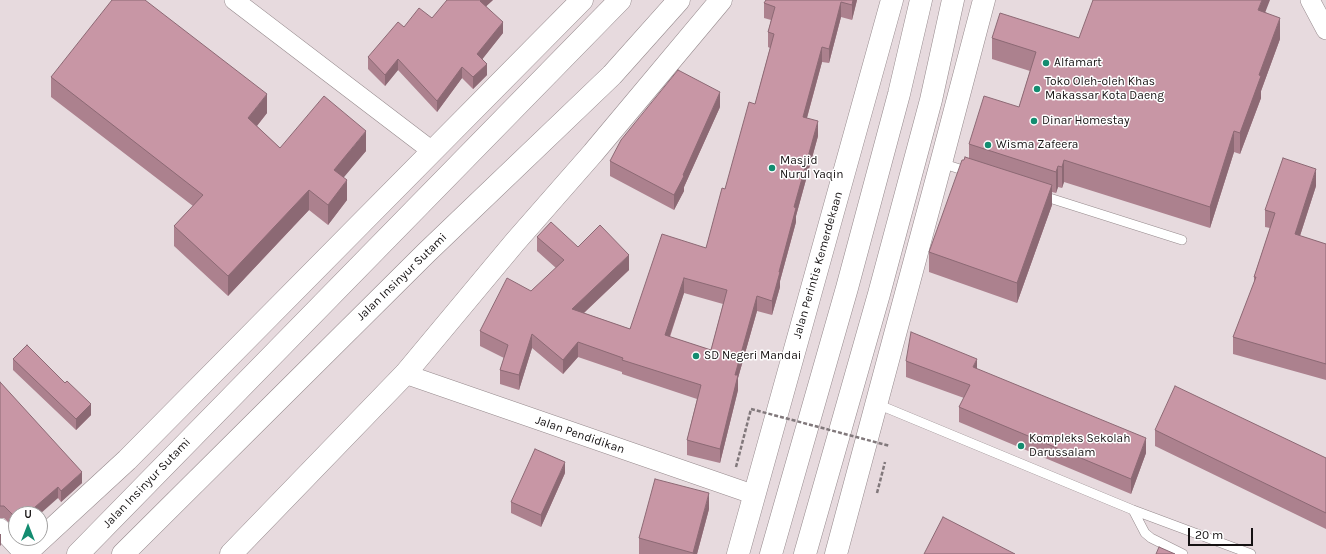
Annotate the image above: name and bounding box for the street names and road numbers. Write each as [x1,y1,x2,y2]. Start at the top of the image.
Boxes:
street label: Jalan Perintis Kemerdekaan [790,190,846,340]
street label: Jalan Insinyur Sutami [354,230,450,324]
street label: Jalan Pendidikan [533,413,627,457]
street label: Jalan Insinyur Sutami [100,435,194,531]

